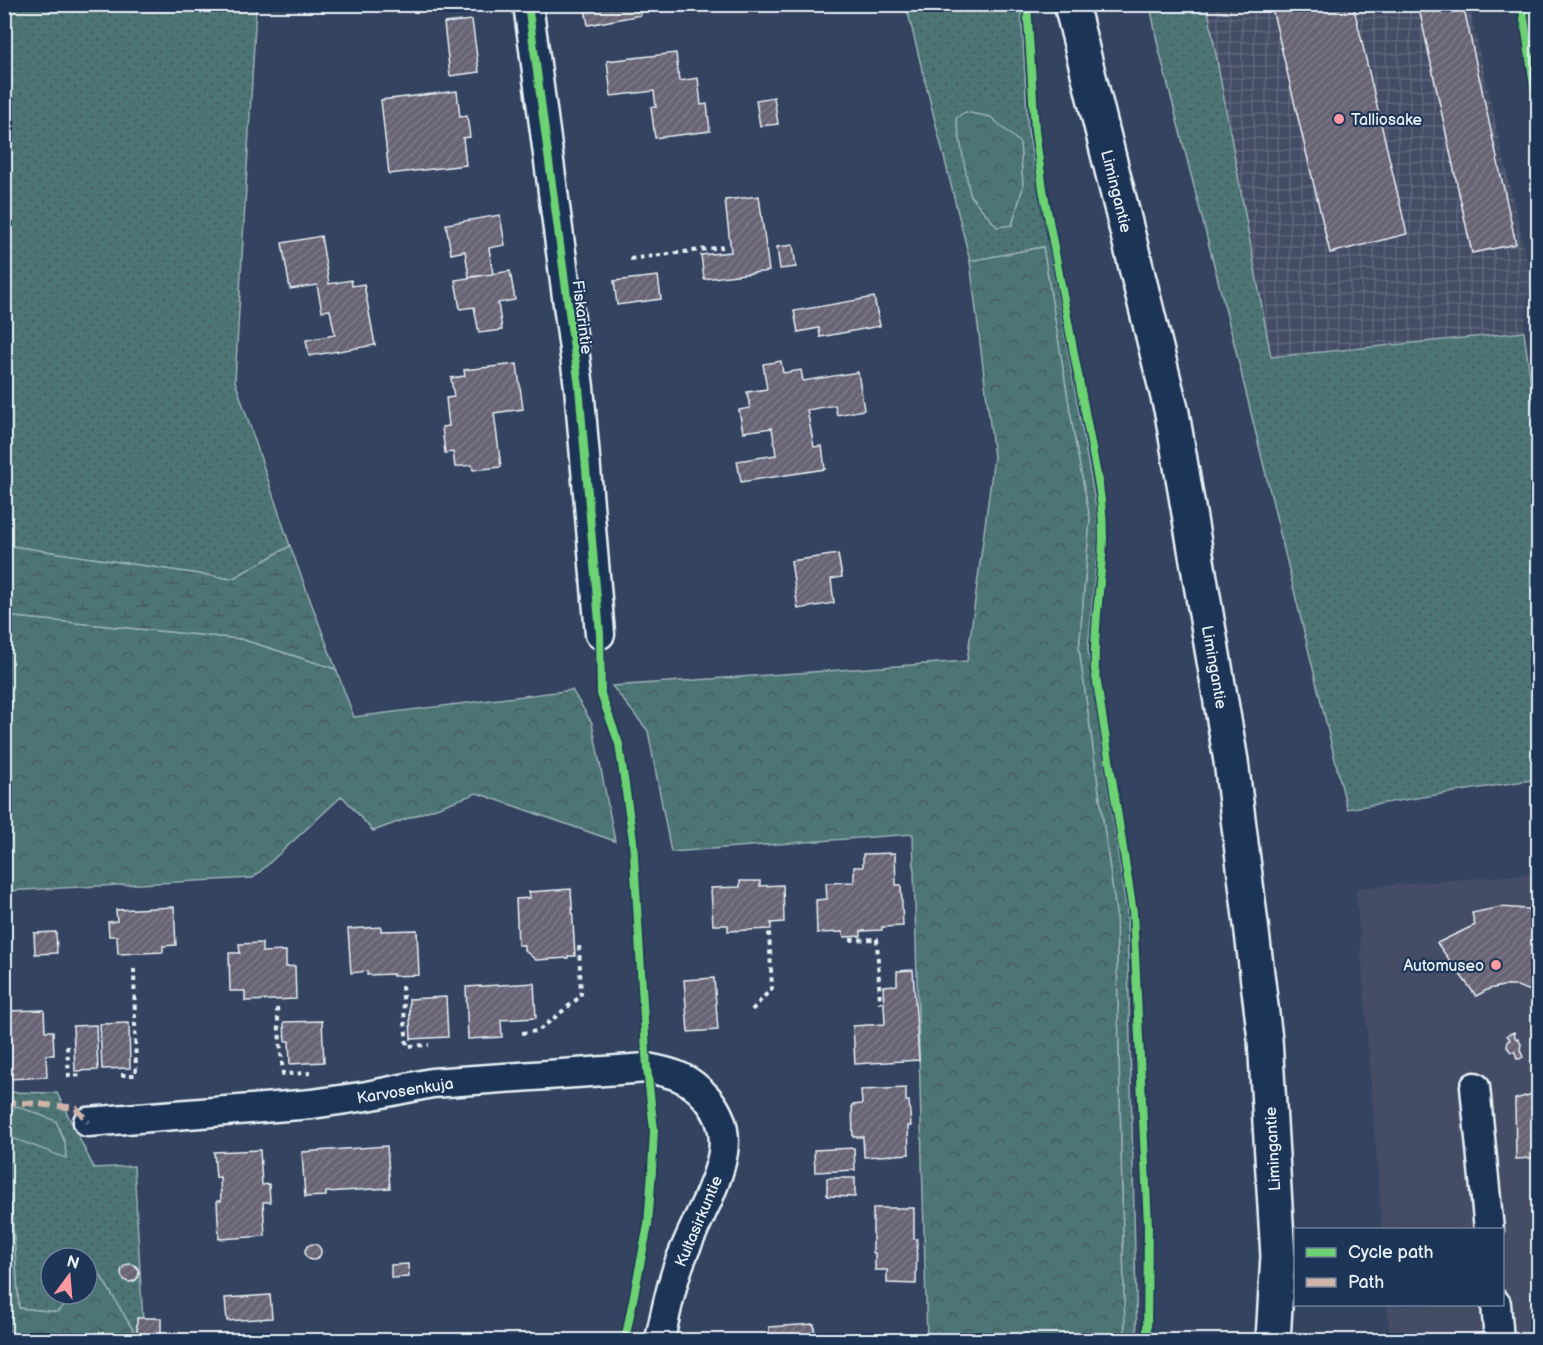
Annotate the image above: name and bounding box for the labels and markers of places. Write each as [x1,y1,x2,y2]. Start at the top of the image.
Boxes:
place label: Talliosake [1351,111,1423,130]
marker: Talliosake [1332,112,1346,126]
place label: Automuseo [1403,957,1484,976]
marker: Automuseo [1489,958,1503,972]

